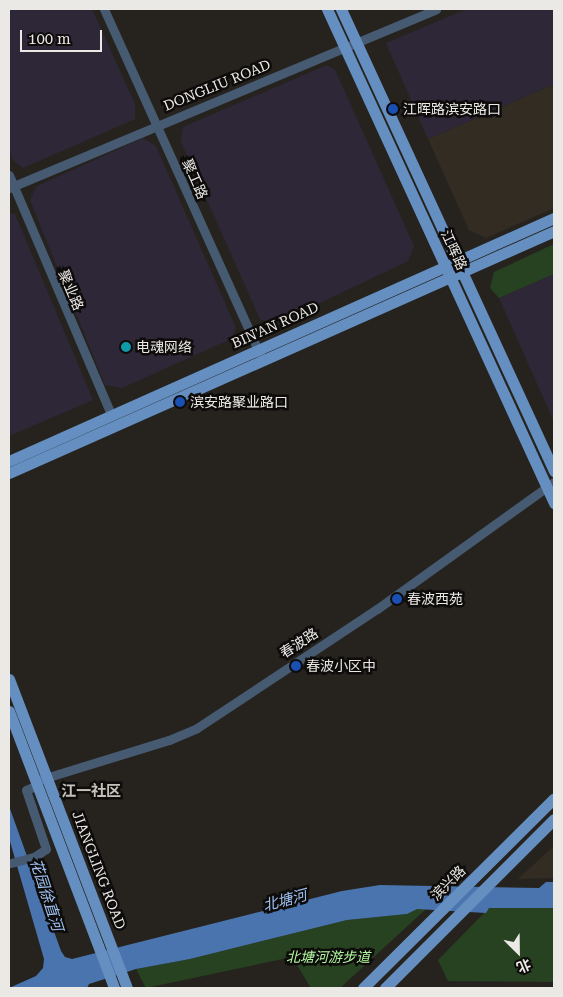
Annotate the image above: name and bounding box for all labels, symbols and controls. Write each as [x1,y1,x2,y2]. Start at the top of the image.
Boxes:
scale bar [22,20,105,52]
text: 100 m [28,30,71,48]
street label: DONGLIU ROAD [161,56,273,114]
place label: 江晖路滨安路口 [403,101,501,117]
marker: 江晖路滨安路口 [387,103,399,115]
street label: 聚工路 [179,156,211,202]
street label: 江晖路 [438,227,470,273]
street label: 聚业路 [55,267,87,313]
street label: BIN'AN ROAD [229,298,321,352]
place label: 电魂网络 [136,339,192,355]
marker: 电魂网络 [120,341,132,353]
place label: 滨安路聚业路口 [190,394,288,410]
marker: 滨安路聚业路口 [174,396,186,408]
place label: 春波西苑 [407,591,463,607]
marker: 春波西苑 [391,593,403,605]
street label: 春波路 [277,625,321,661]
place label: 春波小区中 [306,658,376,674]
marker: 春波小区中 [290,660,302,672]
district label: 江一社区 [61,783,121,801]
street label: JIANGLING ROAD [69,808,129,932]
water label: 花园徐直河 [26,857,66,933]
street label: 滨兴路 [427,862,469,904]
water label: 北塘河 [261,886,309,916]
north arrow [493,927,543,977]
park label: 北塘河游步道 [286,949,370,965]
text: 北 [514,956,533,976]

